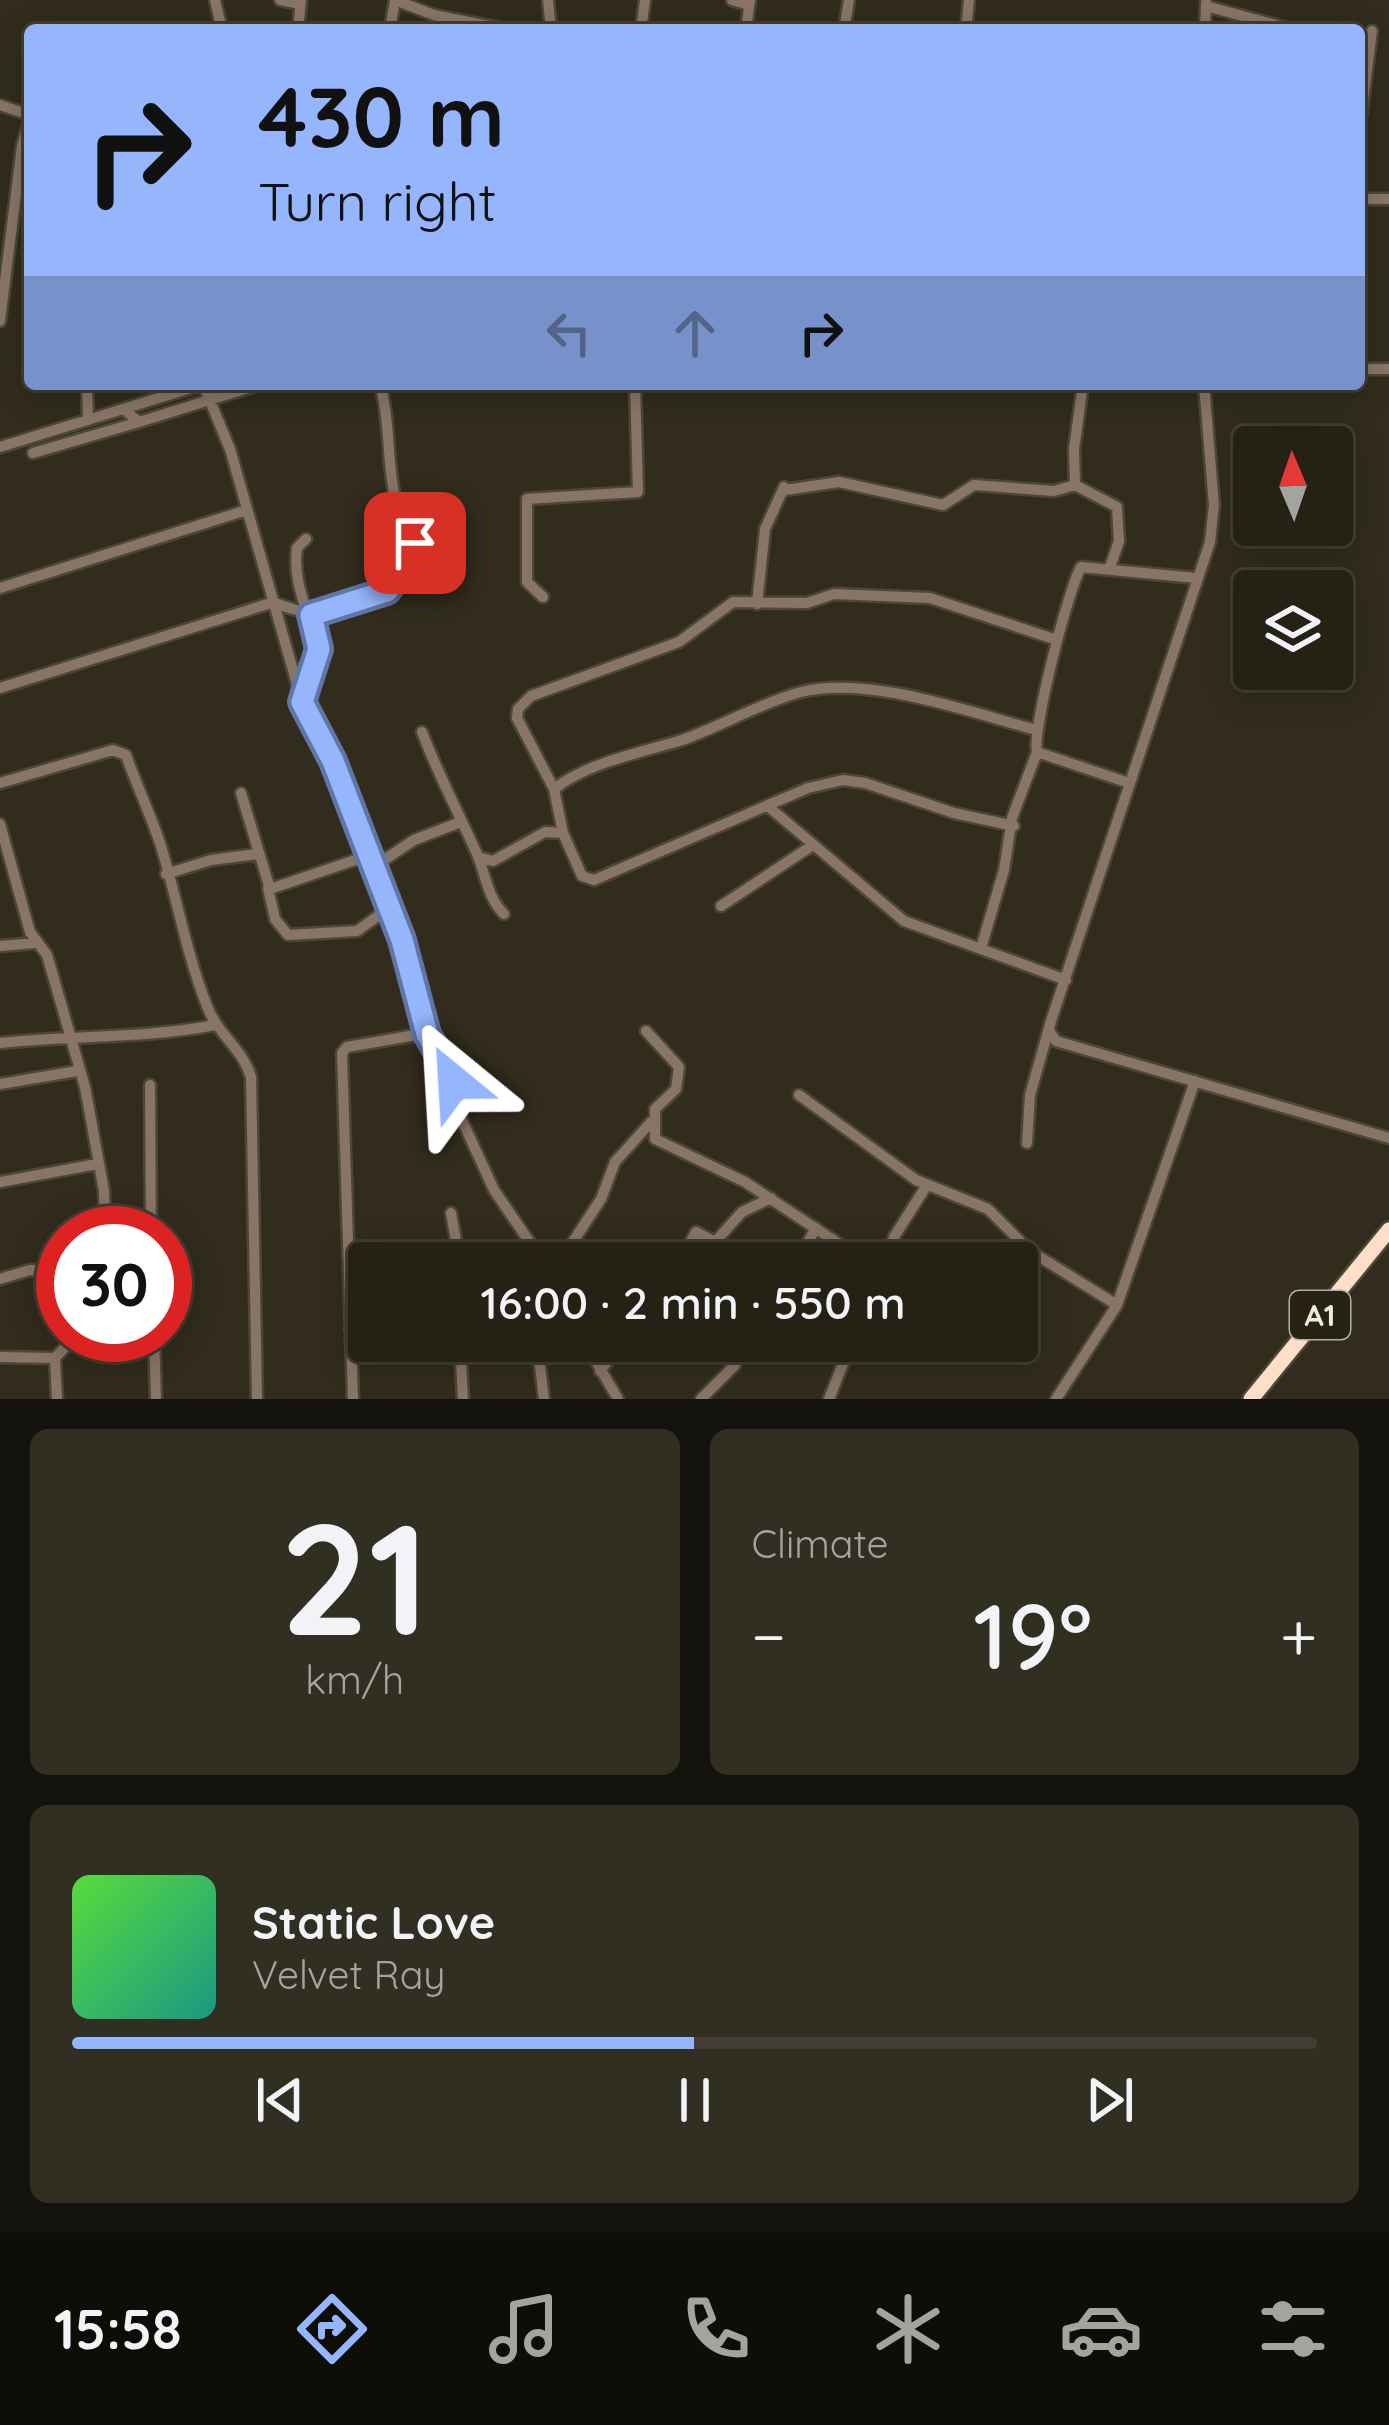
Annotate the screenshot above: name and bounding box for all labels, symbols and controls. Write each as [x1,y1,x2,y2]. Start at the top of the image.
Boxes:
text: 430 m [258,63,505,168]
icon: right [60,72,216,228]
text: Turn right [258,167,497,235]
icon: left [536,300,602,366]
icon: ahead [662,300,728,366]
icon: right [788,300,854,366]
north arrow [1233,426,1353,546]
map controls [1233,426,1353,690]
pin [364,492,466,594]
icon: arrive [382,510,448,576]
button: layers [1233,570,1353,690]
position arrow [391,1019,517,1145]
speed limit sign: 30 [36,1206,192,1362]
text: 16:00 · 2 min · 550 m [480,1274,906,1330]
road number: A1 [1290,1291,1350,1339]
text: 21 [280,1479,429,1674]
text: Climate [752,1519,889,1568]
text: 19° [973,1579,1092,1692]
text: − [752,1594,786,1677]
text: + [1280,1594,1317,1677]
text: km/h [305,1655,404,1704]
text: Static Love [252,1894,495,1950]
text: Velvet Ray [252,1950,445,1999]
icon: previous [247,2067,313,2133]
icon: pause [662,2067,728,2133]
icon: next [1077,2067,1143,2133]
icon: directions [290,2287,374,2371]
icon: music [482,2287,566,2371]
icon: phone [674,2287,758,2371]
icon: climate [866,2287,950,2371]
icon: car [1059,2287,1143,2371]
icon: filters [1251,2287,1335,2371]
text: 15:58 [54,2295,182,2363]

